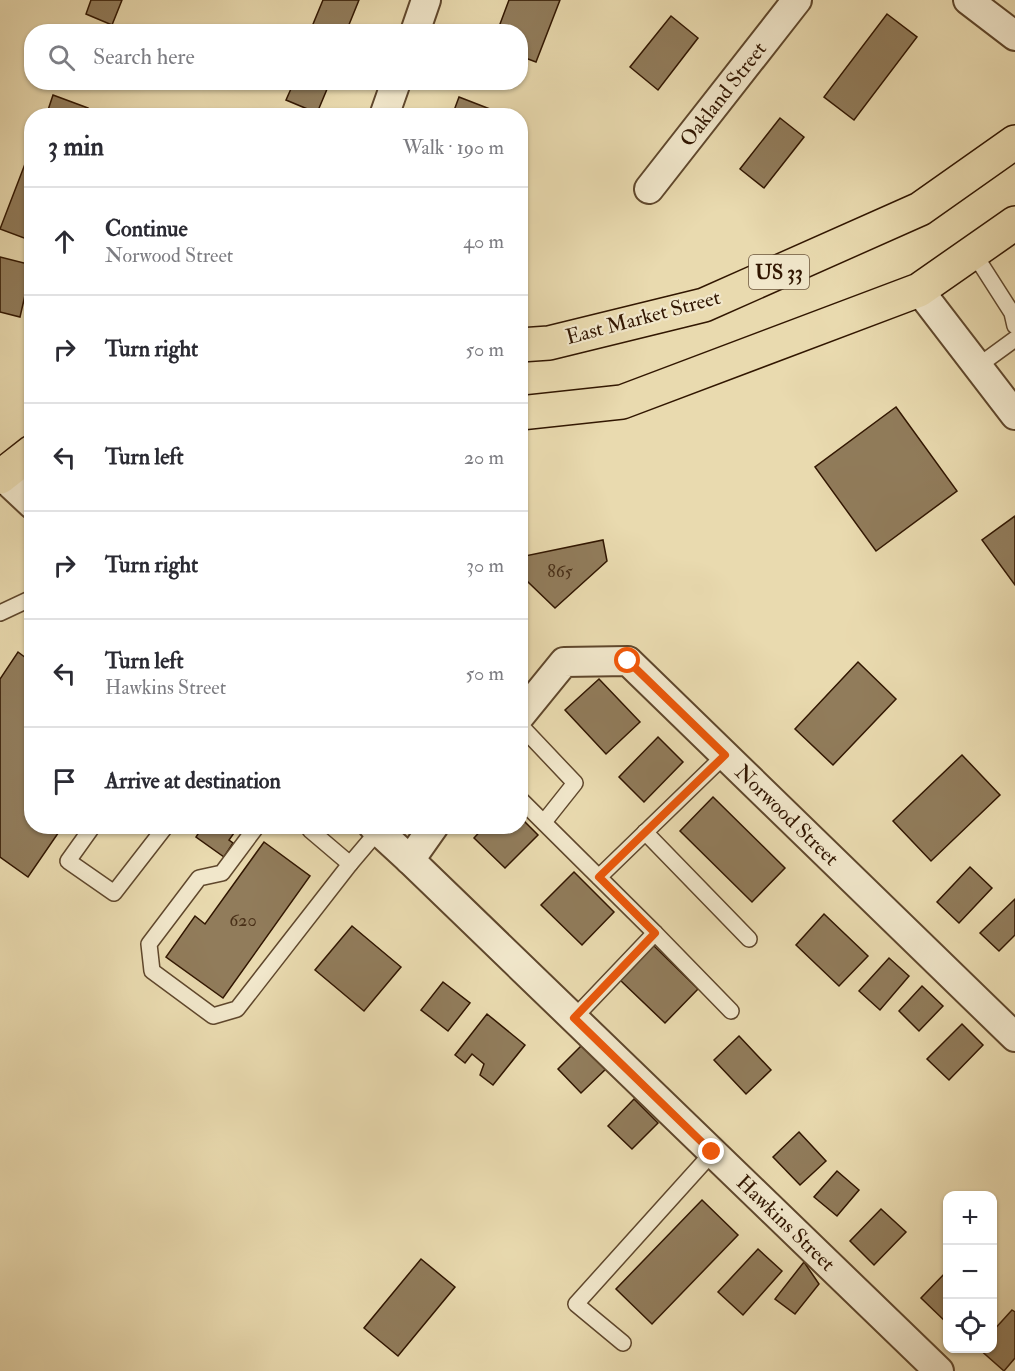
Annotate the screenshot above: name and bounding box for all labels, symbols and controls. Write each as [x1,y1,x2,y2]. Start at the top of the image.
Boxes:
search box [24,24,528,90]
street label: Oakland Street [674,36,773,152]
icon: search [45,41,78,74]
text: Search here [93,43,195,71]
text: 3 min [48,131,104,163]
text: Walk · 190 m [403,135,504,160]
text: Continue [105,215,188,243]
icon: ahead [48,225,81,258]
text: 40 m [463,229,504,254]
text: Norwood Street [105,243,233,268]
road number: US 33 [749,255,809,289]
street label: East Market Street [563,284,724,351]
icon: right [48,333,81,366]
text: Turn right [105,335,198,363]
text: 50 m [465,337,504,362]
icon: left [48,441,81,474]
text: Turn left [105,443,184,471]
text: 20 m [464,445,504,470]
icon: right [48,549,81,582]
text: Turn right [105,551,198,579]
text: 30 m [466,553,504,578]
house number: 865 [547,560,573,583]
text: Turn left [105,647,184,675]
route start [614,647,640,673]
icon: left [48,657,81,690]
text: 50 m [465,661,504,686]
text: Hawkins Street [105,675,226,700]
street label: Norwood Street [729,759,845,872]
icon: arrive [48,765,81,798]
text: Arrive at destination [105,767,281,795]
house number: 620 [229,909,257,932]
route end [698,1138,724,1164]
street label: Hawkins Street [730,1169,841,1277]
map controls [943,1191,997,1353]
button: + [943,1191,997,1245]
button: − [943,1245,997,1299]
button: locate [943,1299,997,1353]

